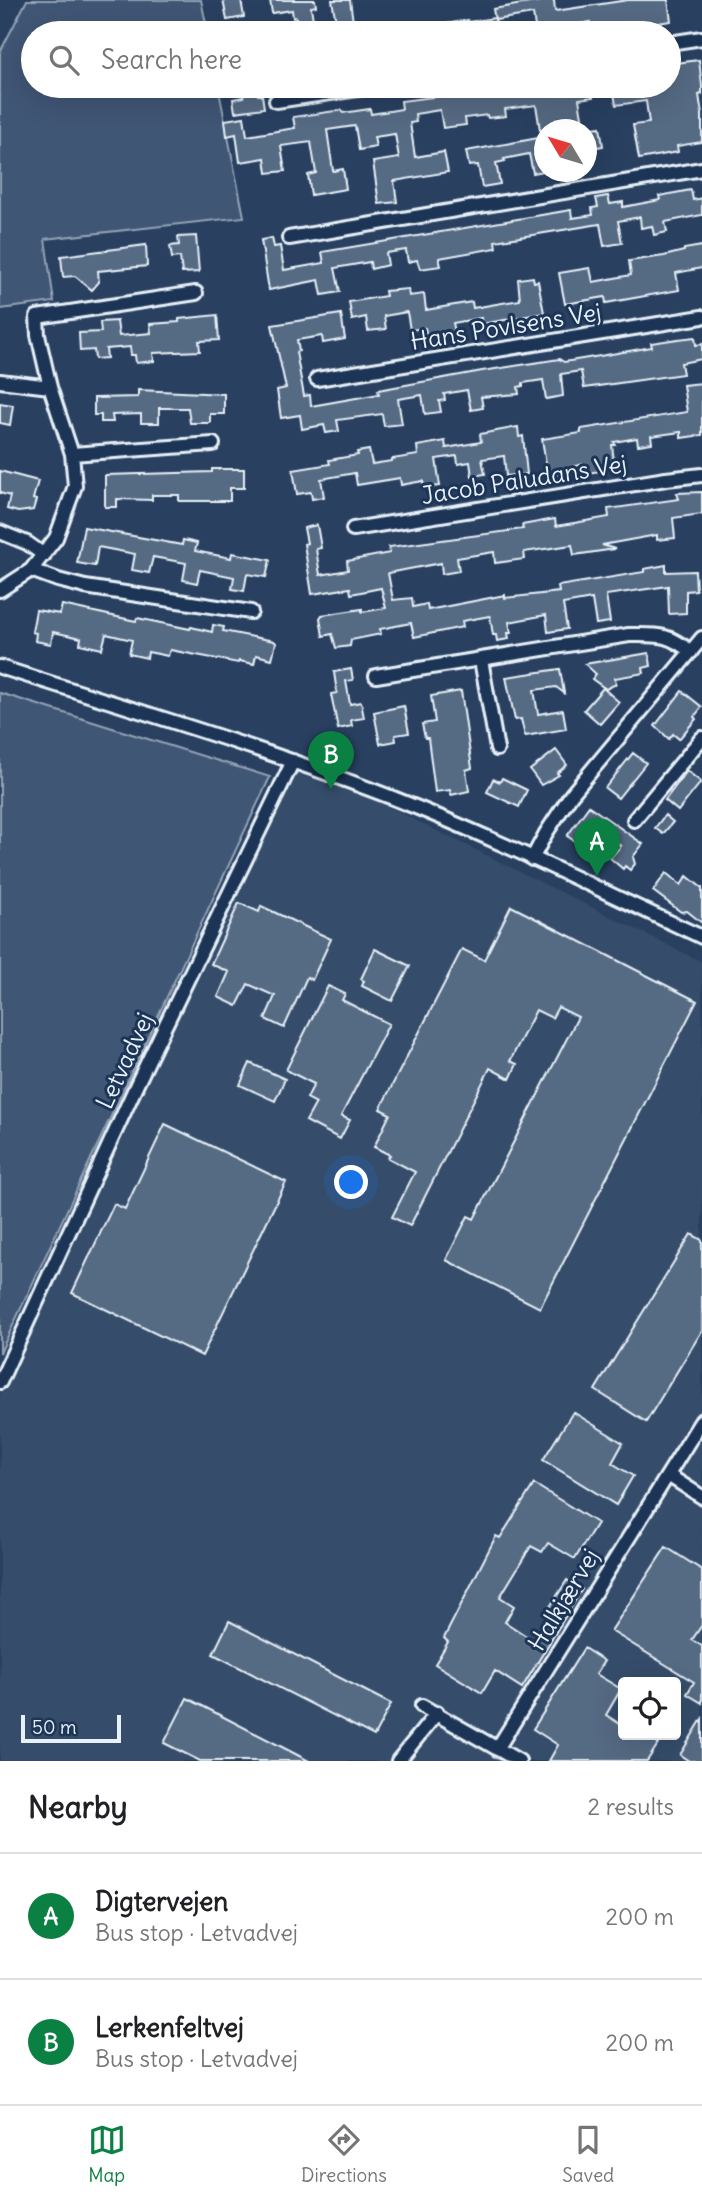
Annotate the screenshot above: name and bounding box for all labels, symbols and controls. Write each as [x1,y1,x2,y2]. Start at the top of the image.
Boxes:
search box [21,21,681,98]
icon: search [45,41,83,79]
text: Search here [101,43,242,76]
north arrow [534,119,597,182]
street label: Hans Povlsens Vej [408,296,603,356]
street label: Jacob Paludans Vej [419,448,629,510]
pin: B [308,731,354,789]
pin: A [574,818,620,876]
street label: Letvadvej [89,1008,159,1113]
your location [334,1165,368,1199]
street label: Halkjærvej [521,1543,605,1656]
map controls [618,1677,681,1740]
button: locate [618,1677,681,1740]
scale bar [21,1712,121,1744]
text: 50 m [32,1715,77,1739]
text: Nearby [28,1788,128,1826]
text: 2 results [588,1792,674,1821]
text: Digtervejen [95,1885,228,1918]
text: A [44,1902,58,1931]
text: 200 m [605,1902,674,1931]
text: Bus stop · Letvadvej [95,1918,298,1947]
text: Lerkenfeltvej [95,2011,244,2044]
text: B [43,2028,59,2057]
text: 200 m [605,2028,674,2057]
text: Bus stop · Letvadvej [95,2044,298,2073]
tab: Map [88,2121,126,2187]
tab: Directions [301,2121,387,2187]
tab: Saved [562,2121,614,2187]

